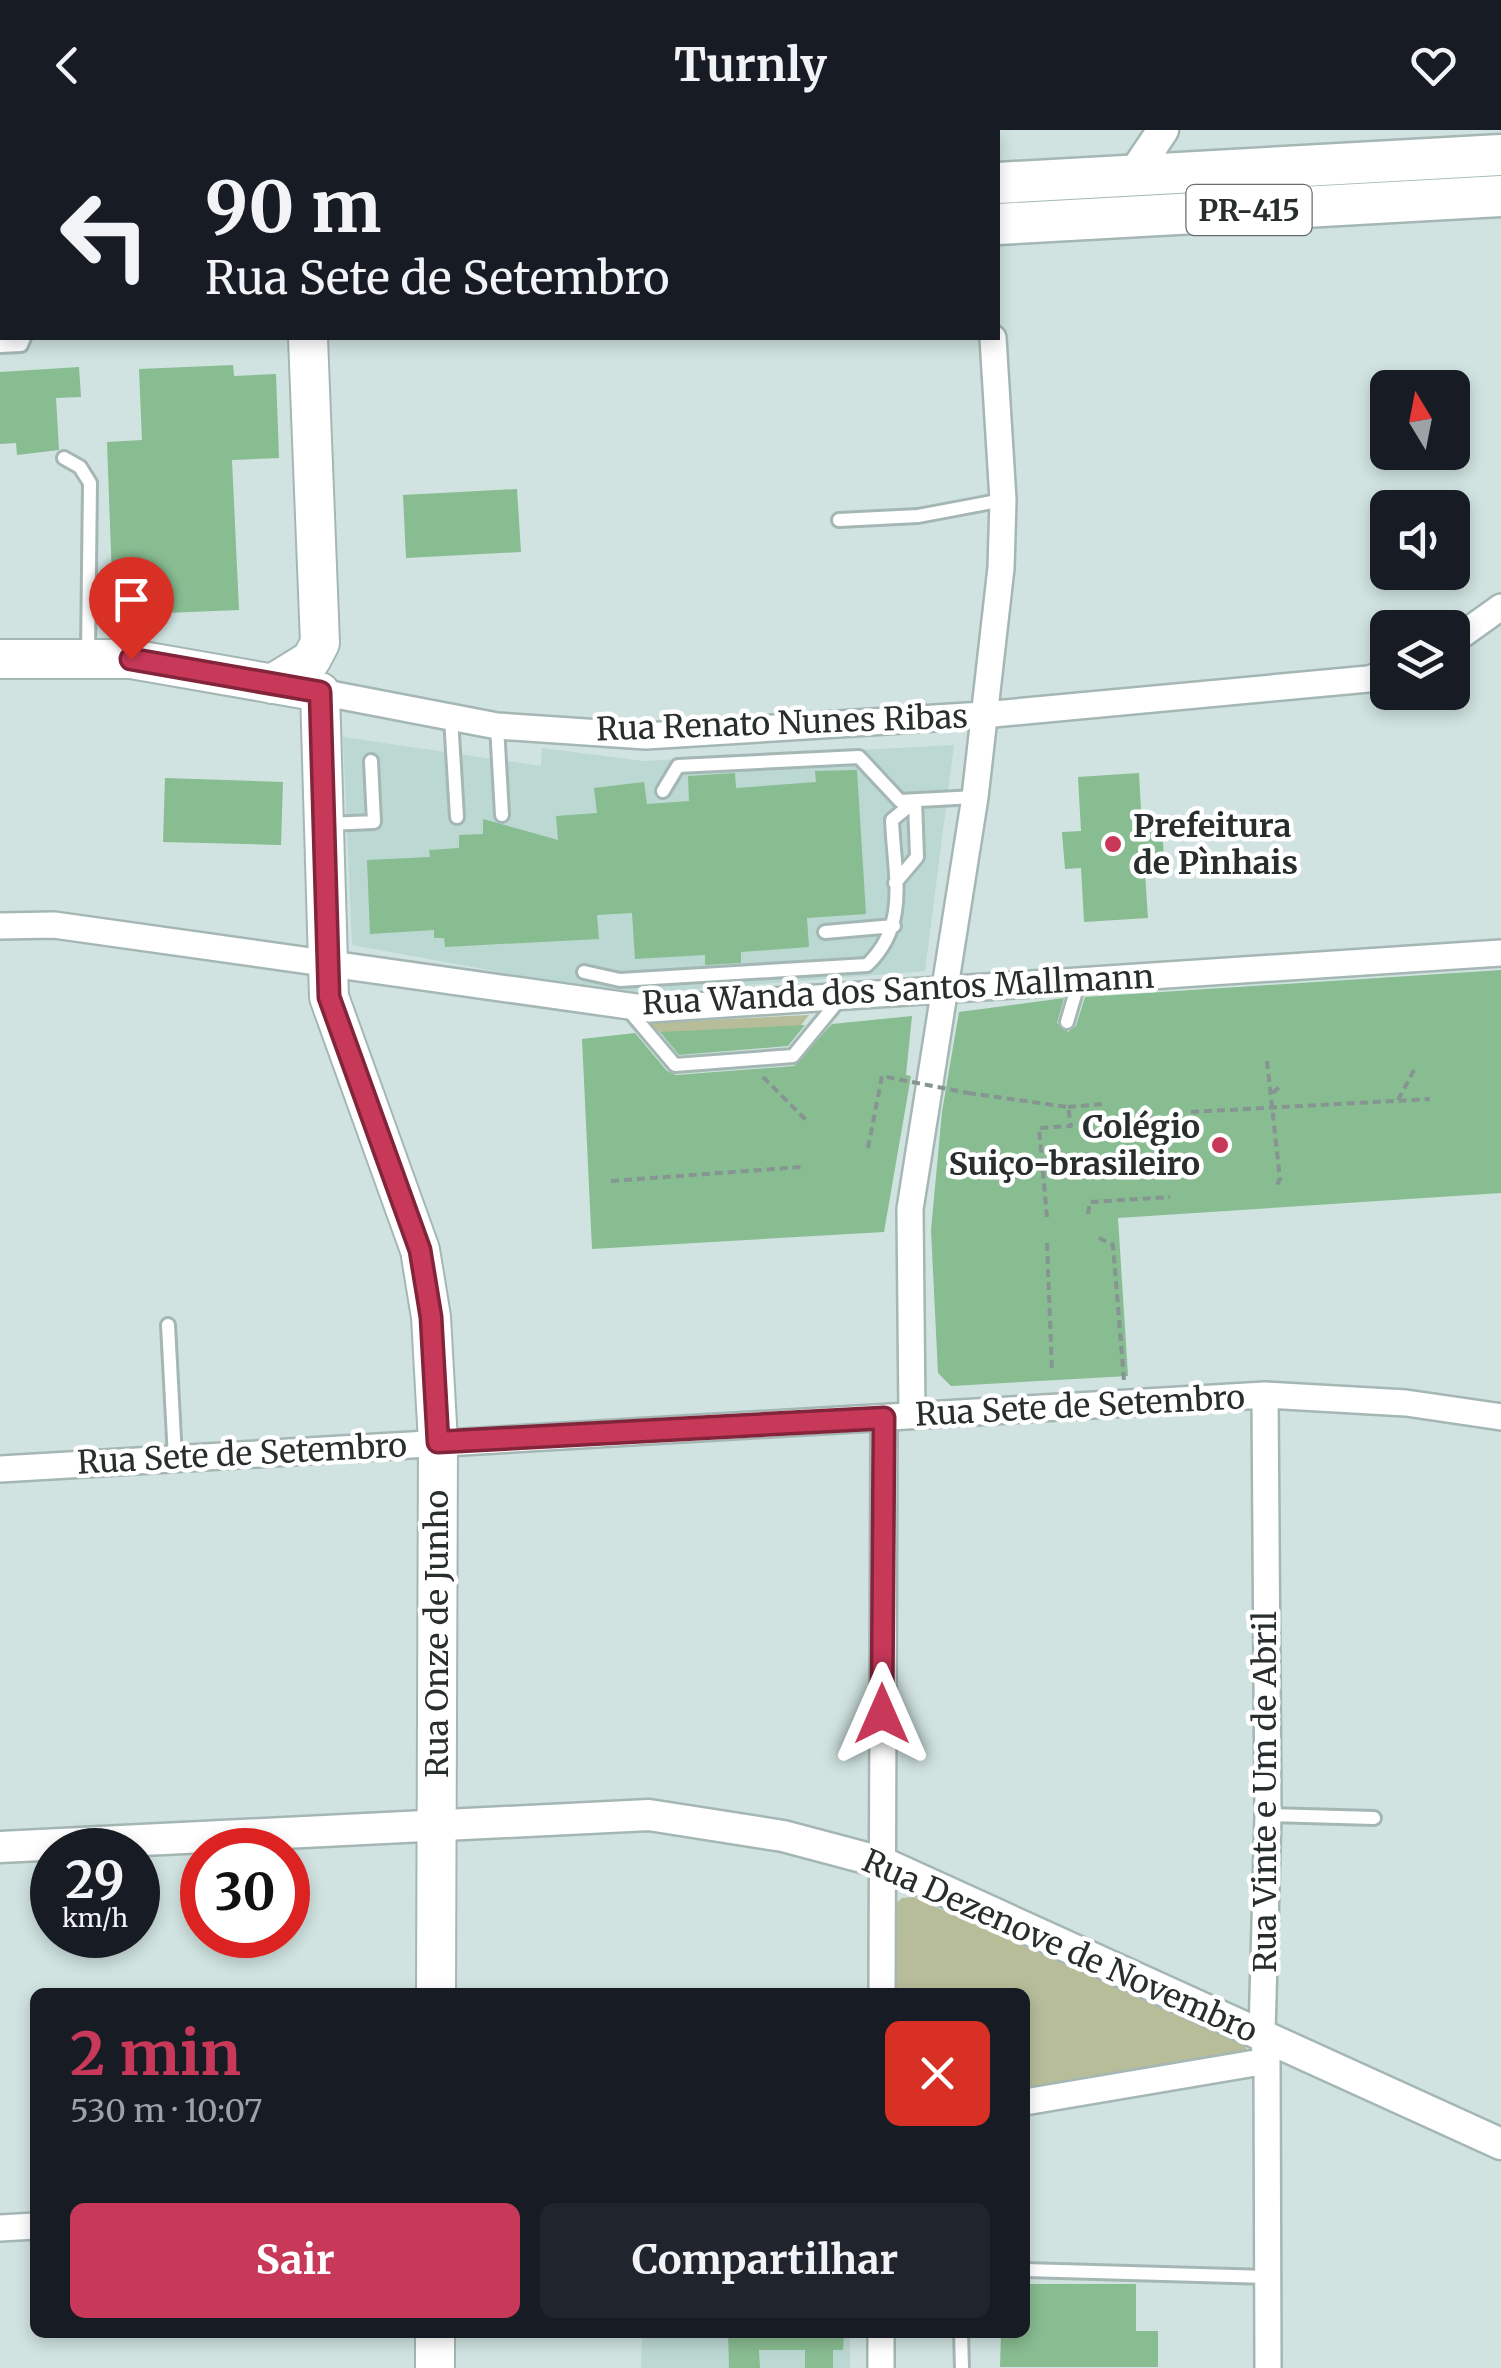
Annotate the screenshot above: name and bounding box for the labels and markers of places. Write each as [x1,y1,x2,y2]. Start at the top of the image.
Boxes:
pin [89,557,174,660]
place label: Prefeitura de Pìnhais [1133,806,1298,883]
marker: Prefeitura de Pìnhais [1102,833,1124,855]
place label: Colégio Suiço-brasileiro [948,1107,1200,1184]
marker: Colégio Suiço-brasileiro [1209,1134,1231,1156]

